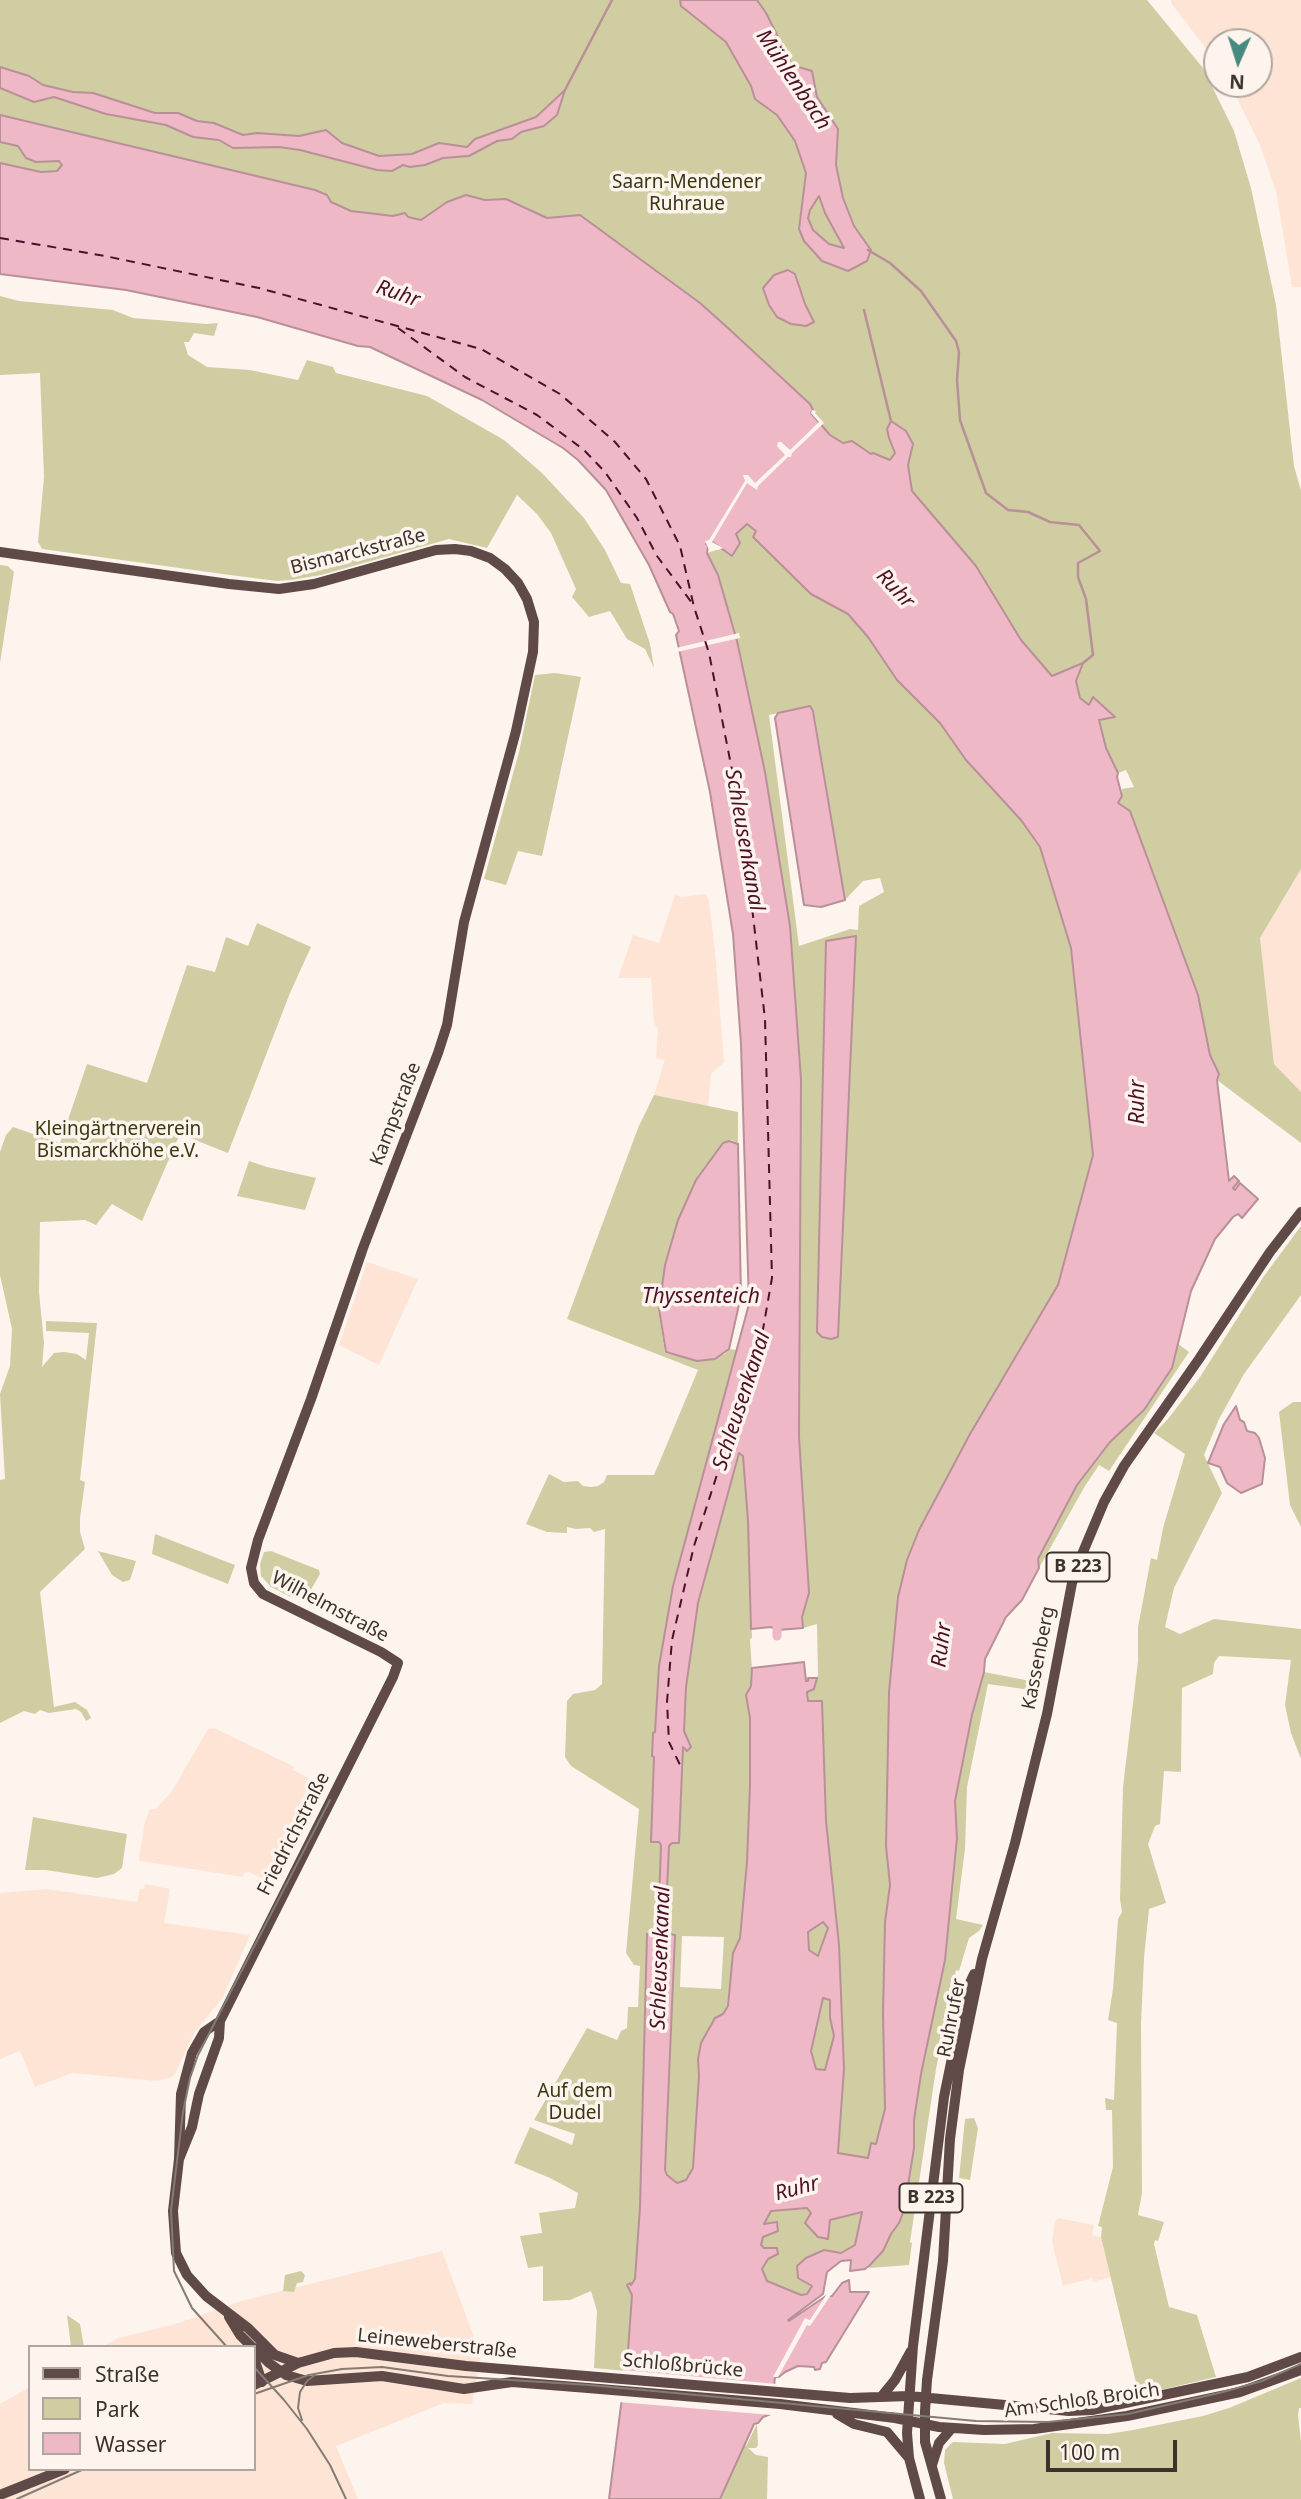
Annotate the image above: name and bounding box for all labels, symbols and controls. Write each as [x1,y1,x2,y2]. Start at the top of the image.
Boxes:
water label: Mühlenbach [750,25,836,135]
north arrow [1203,28,1273,98]
text: N [1229,69,1245,95]
park label: Saarn-Mendener Ruhraue [612,172,762,216]
water label: Ruhr [373,275,423,313]
street label: Bismarckstraße [288,524,428,580]
water label: Ruhr [871,564,919,614]
water label: Schleusenkanal [719,767,769,913]
street label: Kampstraße [366,1059,426,1169]
water label: Ruhr [1125,1080,1151,1124]
park label: Kleingärtnerverein Bismarckhöhe e.V. [35,1119,201,1163]
water label: Thyssenteich [642,1284,760,1310]
water label: Schleusenkanal [708,1329,776,1473]
road number: B 223 [1046,1552,1110,1582]
street label: Wilhelmstraße [268,1567,392,1647]
street label: Kassenberg [1018,1604,1060,1712]
water label: Ruhr [927,1621,957,1669]
street label: Friedrichstraße [253,1768,335,1900]
water label: Schleusenkanal [646,1886,676,2030]
street label: Ruhrufer [933,1977,971,2059]
park label: Auf dem Dudel [537,2081,613,2125]
water label: Ruhr [772,2171,822,2207]
road number: B 223 [900,2184,962,2212]
street label: Leineweberstraße [356,2324,518,2364]
legend [28,2345,256,2471]
street label: Schloßbrücke [622,2349,744,2383]
text: Straße [95,2360,159,2388]
street label: Am Schloß Broich [1003,2379,1161,2423]
text: Park [95,2395,139,2423]
scale bar [1049,2426,1180,2470]
text: Wasser [95,2430,167,2458]
text: 100 m [1059,2438,1120,2466]

